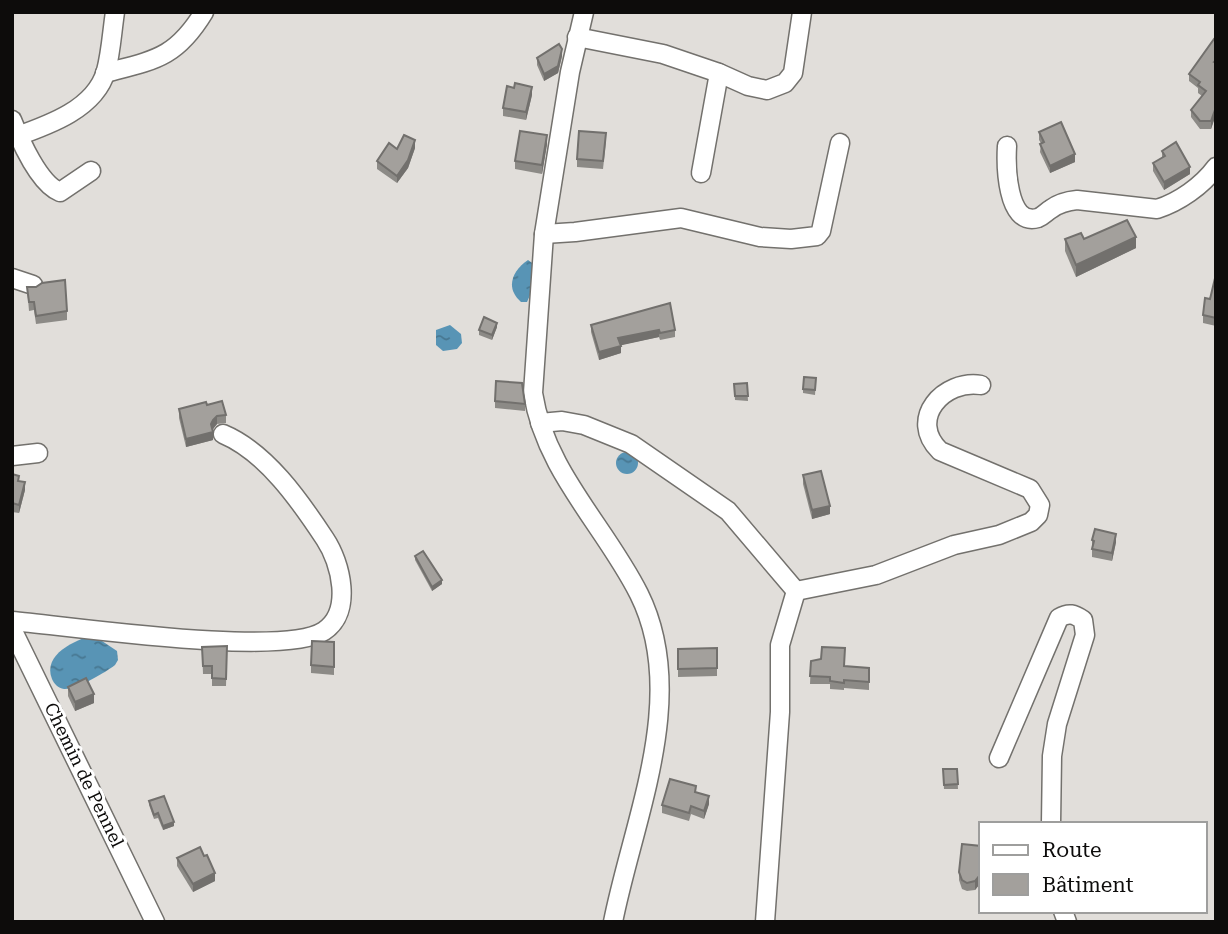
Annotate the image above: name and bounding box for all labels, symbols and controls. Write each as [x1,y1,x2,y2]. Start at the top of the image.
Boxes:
street label: Chemin de Pennel [40,699,129,851]
legend [979,822,1207,913]
text: Route [1042,838,1101,862]
text: Bâtiment [1042,873,1134,897]

